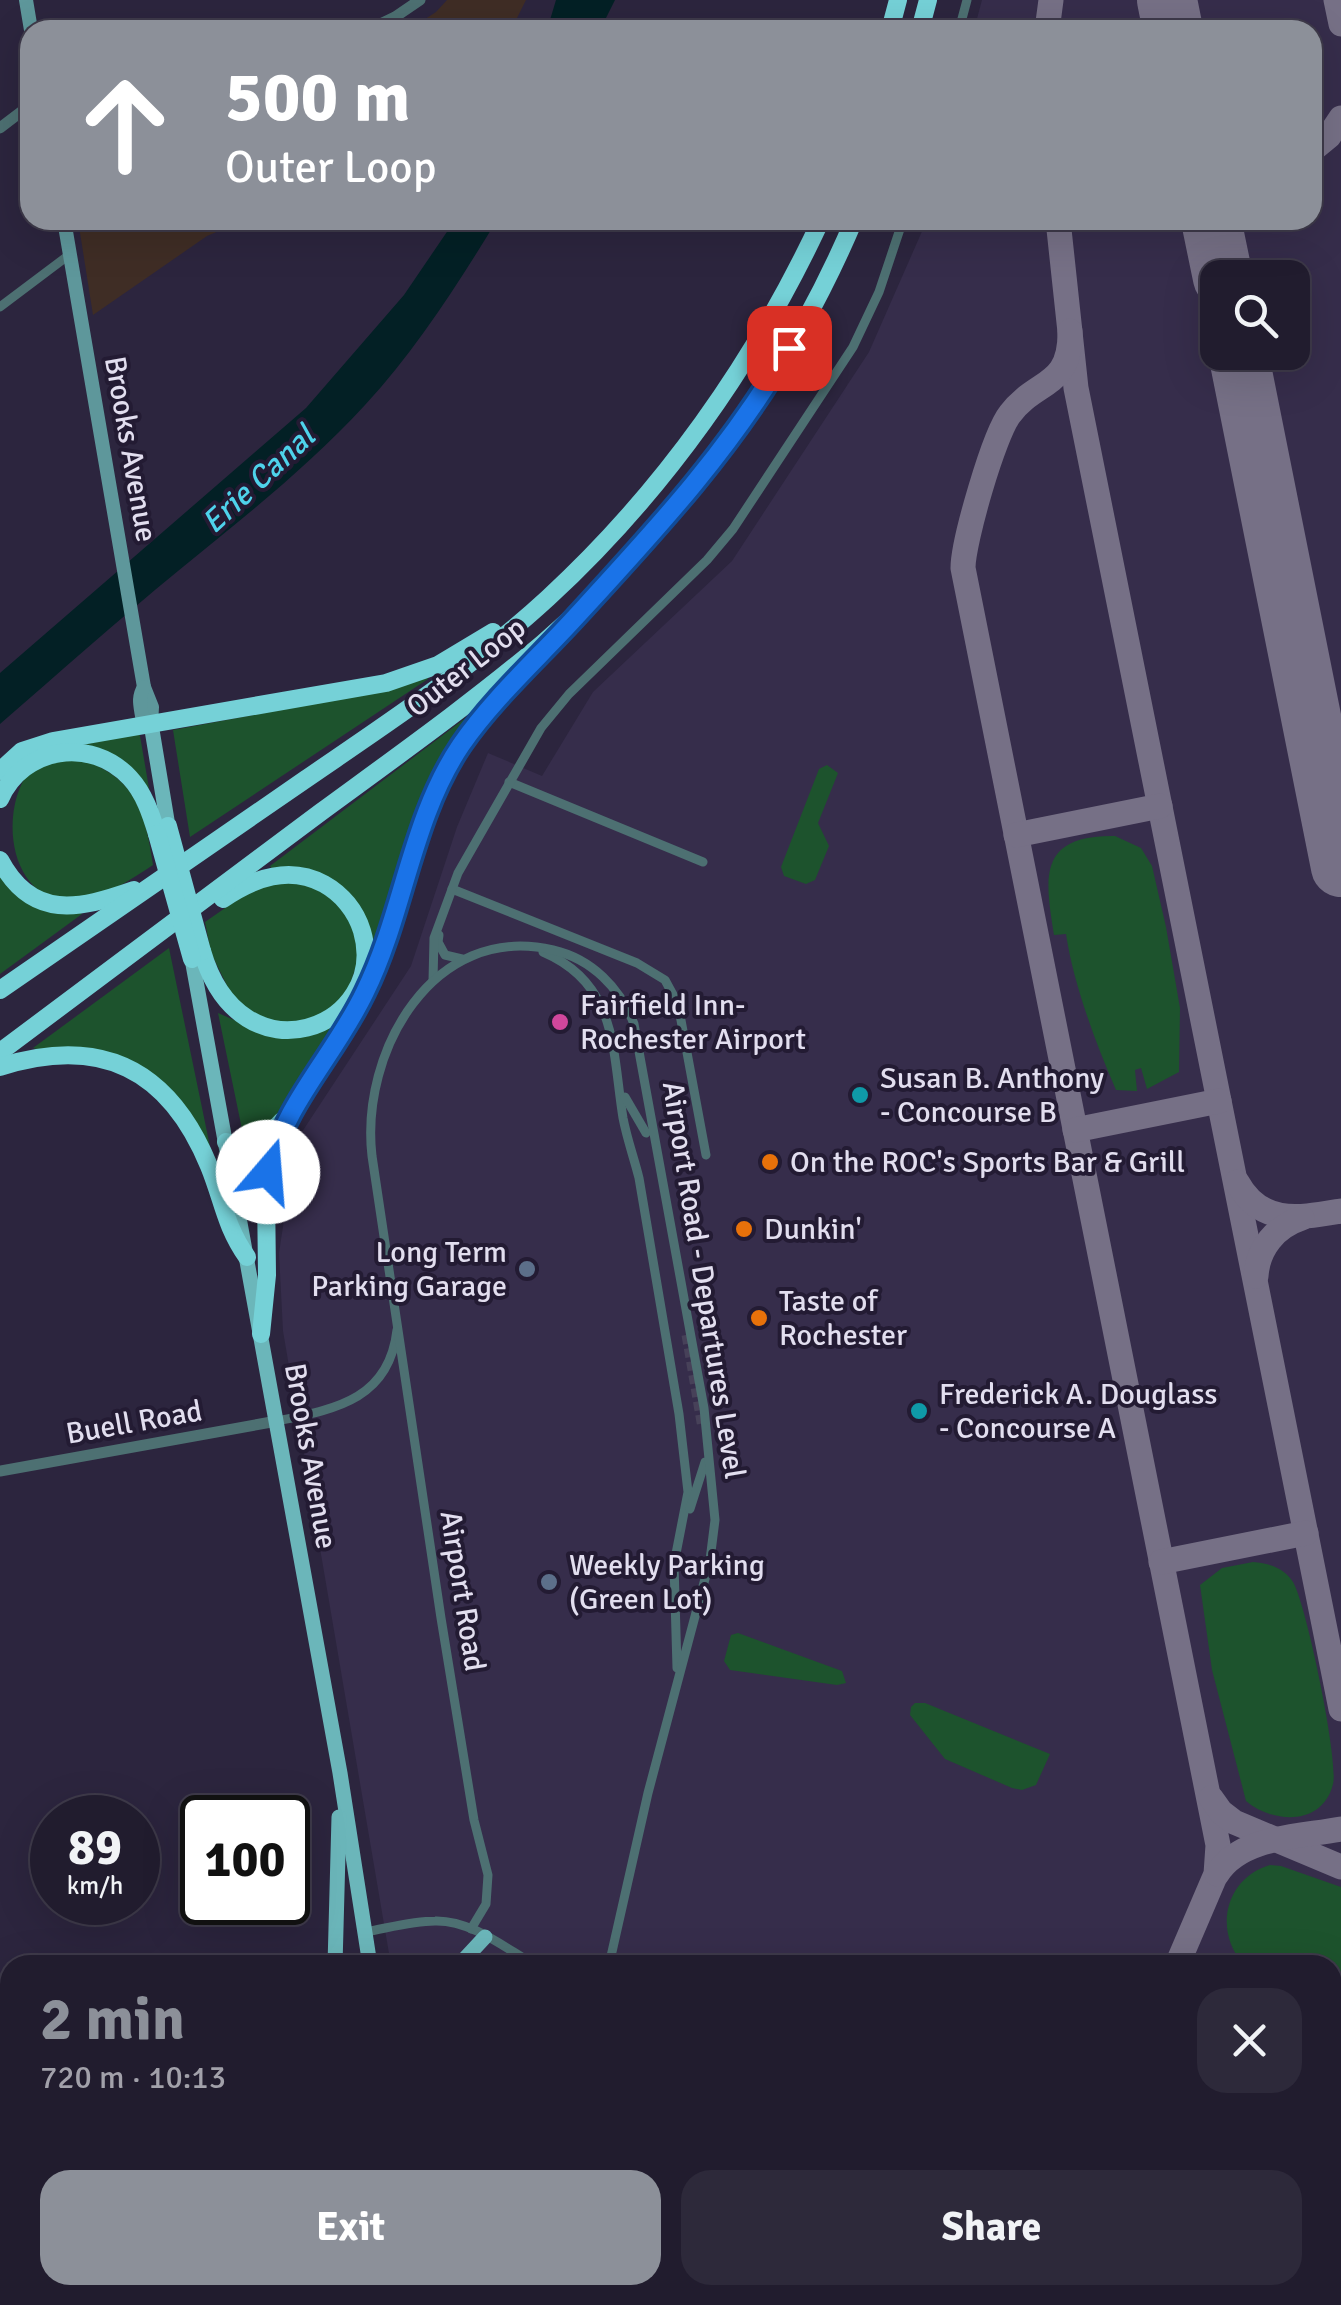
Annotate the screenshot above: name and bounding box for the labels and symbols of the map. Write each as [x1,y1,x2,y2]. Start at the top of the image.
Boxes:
pin [747,306,832,391]
street label: Brooks Avenue [96,353,165,545]
water label: Erie Canal [194,415,325,542]
street label: Outer Loop [399,609,533,725]
place label: Fairfield Inn- Rochester Airport [580,987,806,1058]
marker: Fairfield Inn- Rochester Airport [549,1011,571,1033]
place label: Susan B. Anthony - Concourse B [880,1060,1104,1131]
street label: Airport Road - Departures Level [654,1079,753,1481]
marker: Susan B. Anthony - Concourse B [849,1084,871,1106]
position arrow [216,1120,320,1224]
place label: On the ROC's Sports Bar & Grill [790,1144,1185,1181]
marker: On the ROC's Sports Bar & Grill [759,1151,781,1173]
place label: Dunkin' [764,1211,862,1248]
marker: Dunkin' [733,1218,755,1240]
place label: Long Term Parking Garage [311,1234,507,1305]
marker: Long Term Parking Garage [516,1258,538,1280]
place label: Taste of Rochester [779,1283,907,1354]
marker: Taste of Rochester [748,1307,770,1329]
street label: Brooks Avenue [276,1360,345,1552]
place label: Frederick A. Douglass - Concourse A [939,1376,1217,1447]
street label: Buell Road [63,1392,205,1453]
marker: Frederick A. Douglass - Concourse A [908,1400,930,1422]
street label: Airport Road [432,1508,493,1674]
place label: Weekly Parking (Green Lot) [569,1547,765,1618]
marker: Weekly Parking (Green Lot) [538,1571,560,1593]
speed limit sign: 100 [180,1795,310,1925]

